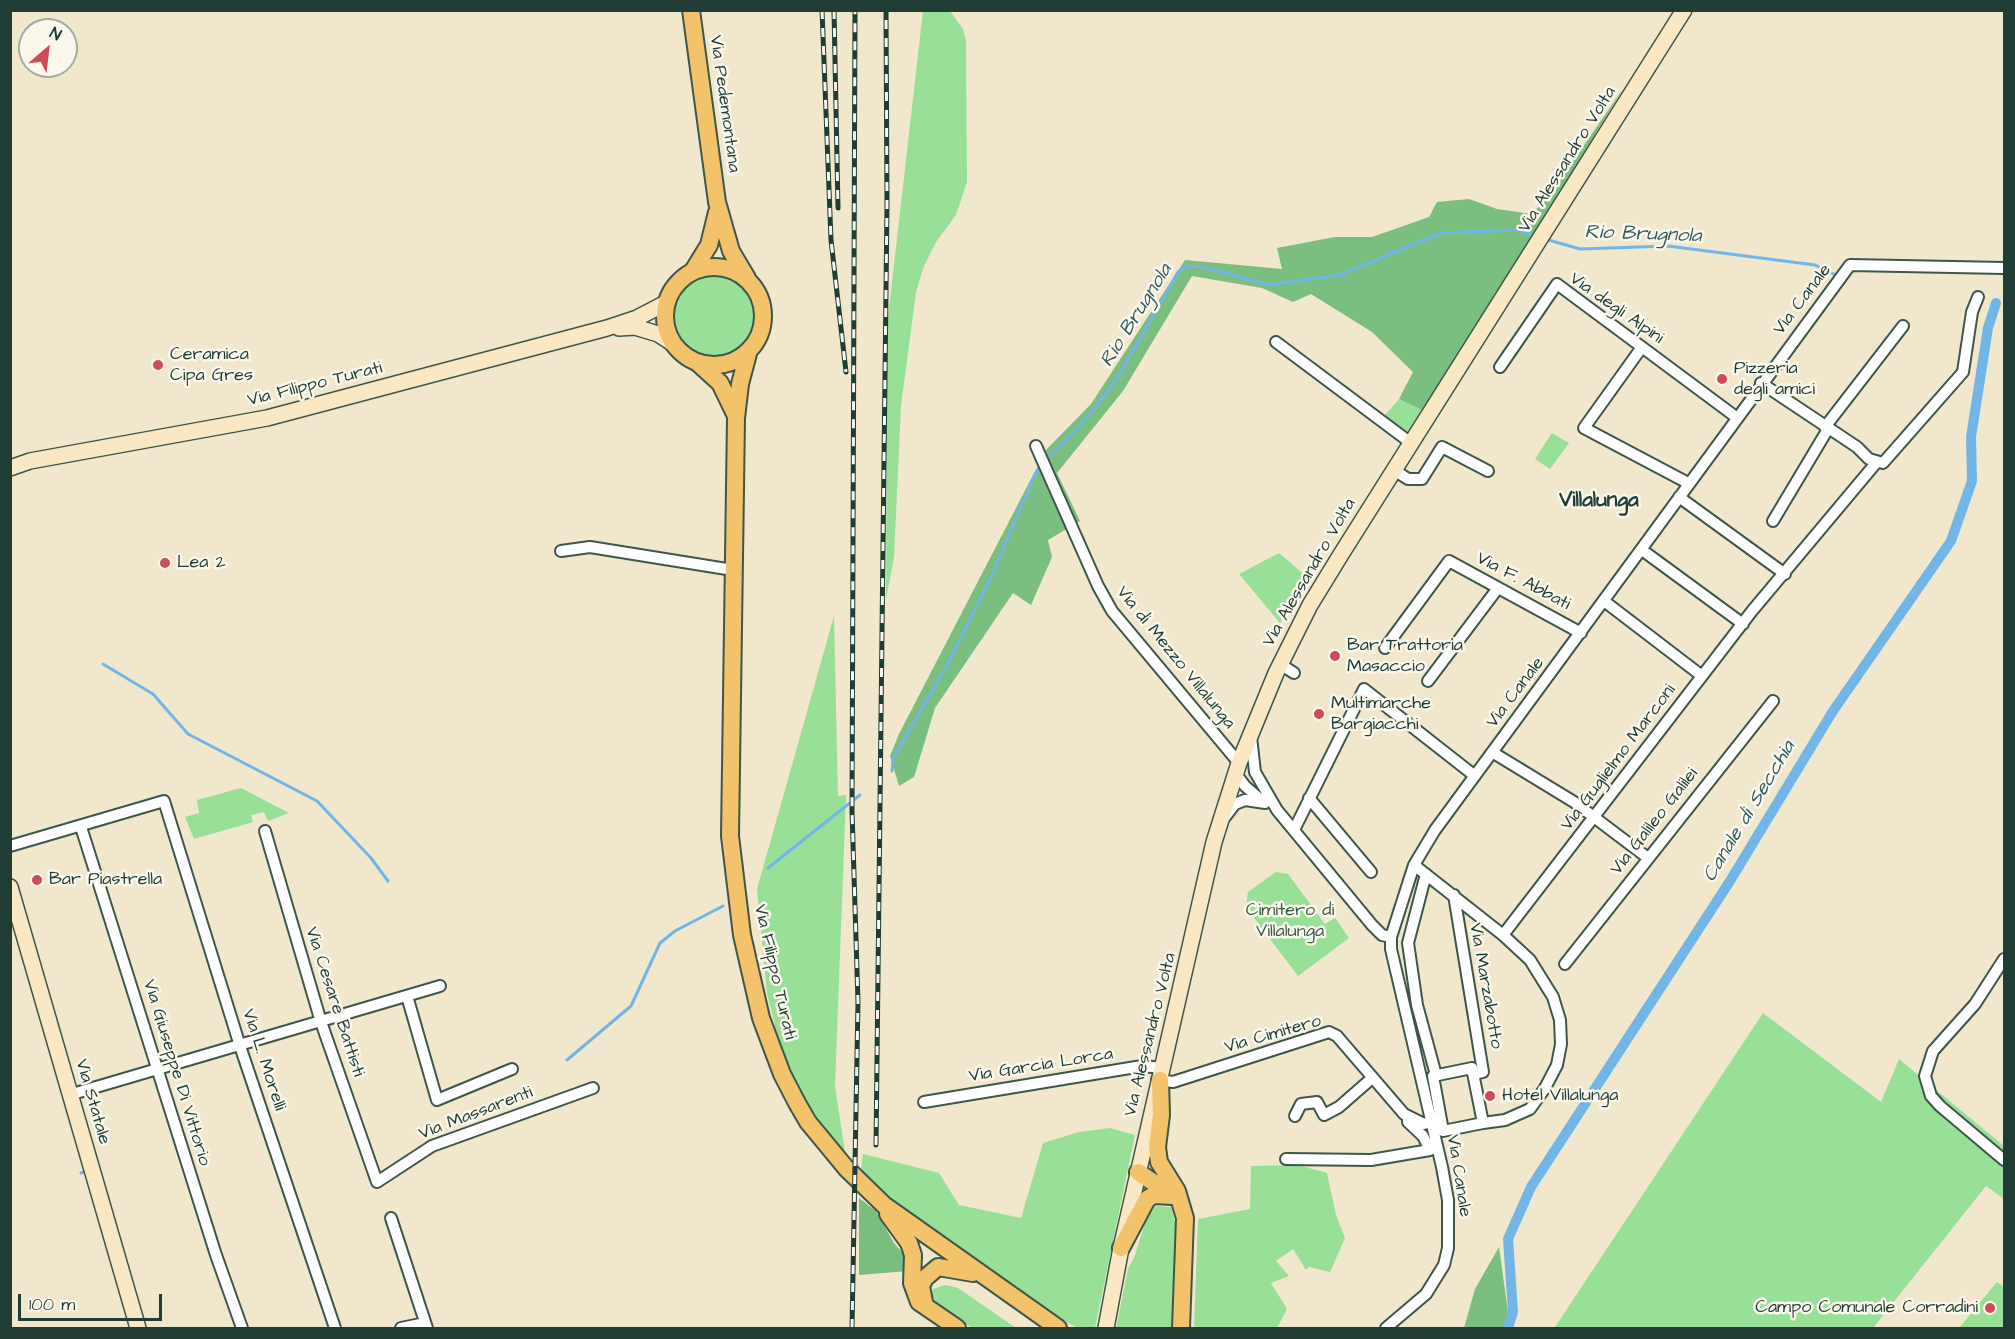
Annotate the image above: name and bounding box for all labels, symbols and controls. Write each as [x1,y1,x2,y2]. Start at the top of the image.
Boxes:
north arrow [18,18,78,78]
text: N [46,22,65,46]
street label: Via Pedemontana [704,34,744,174]
street label: Via Alessandro Volta [1514,83,1622,237]
water label: Rio Brugnola [1584,221,1702,249]
water label: Rio Brugnola [1096,260,1178,372]
street label: Via Canale [1769,260,1837,340]
street label: Via degli Alpini [1565,269,1667,349]
place label: Ceramica Cipa Gres [170,344,253,386]
marker: Ceramica Cipa Gres [151,358,165,372]
street label: Via Filippo Turati [245,358,385,412]
place label: Pizzeria degli amici [1734,358,1815,400]
marker: Pizzeria degli amici [1715,372,1729,386]
district label: Villalunga [1559,489,1639,515]
street label: Via Alessandro Volta [1259,495,1361,651]
street label: Via F. Abbati [1472,548,1574,616]
place label: Lea 2 [177,552,226,574]
marker: Lea 2 [158,556,172,570]
street label: Via di Mezzo Villalunga [1111,582,1239,734]
place label: Bar Trattoria Masaccio [1347,635,1463,678]
marker: Bar Trattoria Masaccio [1328,649,1342,663]
street label: Via Canale [1482,653,1550,733]
street label: Via Guglielmo Marconi [1557,680,1681,836]
place label: Multimarche Bargiacchi [1331,693,1431,736]
marker: Multimarche Bargiacchi [1312,707,1326,721]
water label: Canale di Secchia [1699,737,1801,887]
street label: Via Galileo Galilei [1606,764,1704,880]
place label: Bar Piastrella [49,869,162,891]
marker: Bar Piastrella [30,873,44,887]
park label: Cimitero di Villalunga [1246,900,1334,942]
street label: Via Filippo Turati [748,902,800,1042]
street label: Via Marzabotto [1463,921,1507,1051]
street label: Via Cesare Battisti [300,924,368,1080]
street label: Via Alessandro Volta [1120,951,1182,1119]
street label: Via Giuseppe Di Vittorio [137,977,215,1169]
street label: Via L. Morelli [236,1006,290,1114]
street label: Via Cimitero [1222,1011,1324,1059]
street label: Via Garcia Lorca [967,1044,1115,1088]
street label: Via Statale [70,1057,114,1147]
street label: Via Massarenti [416,1082,536,1146]
place label: Hotel Villalunga [1502,1085,1618,1107]
marker: Hotel Villalunga [1483,1089,1497,1103]
street label: Via Canale [1441,1133,1475,1219]
scale bar [21,1282,165,1320]
text: 100 m [29,1292,75,1317]
place label: Campo Comunale Corradini [1755,1297,1978,1319]
marker: Campo Comunale Corradini [1983,1301,1997,1315]

